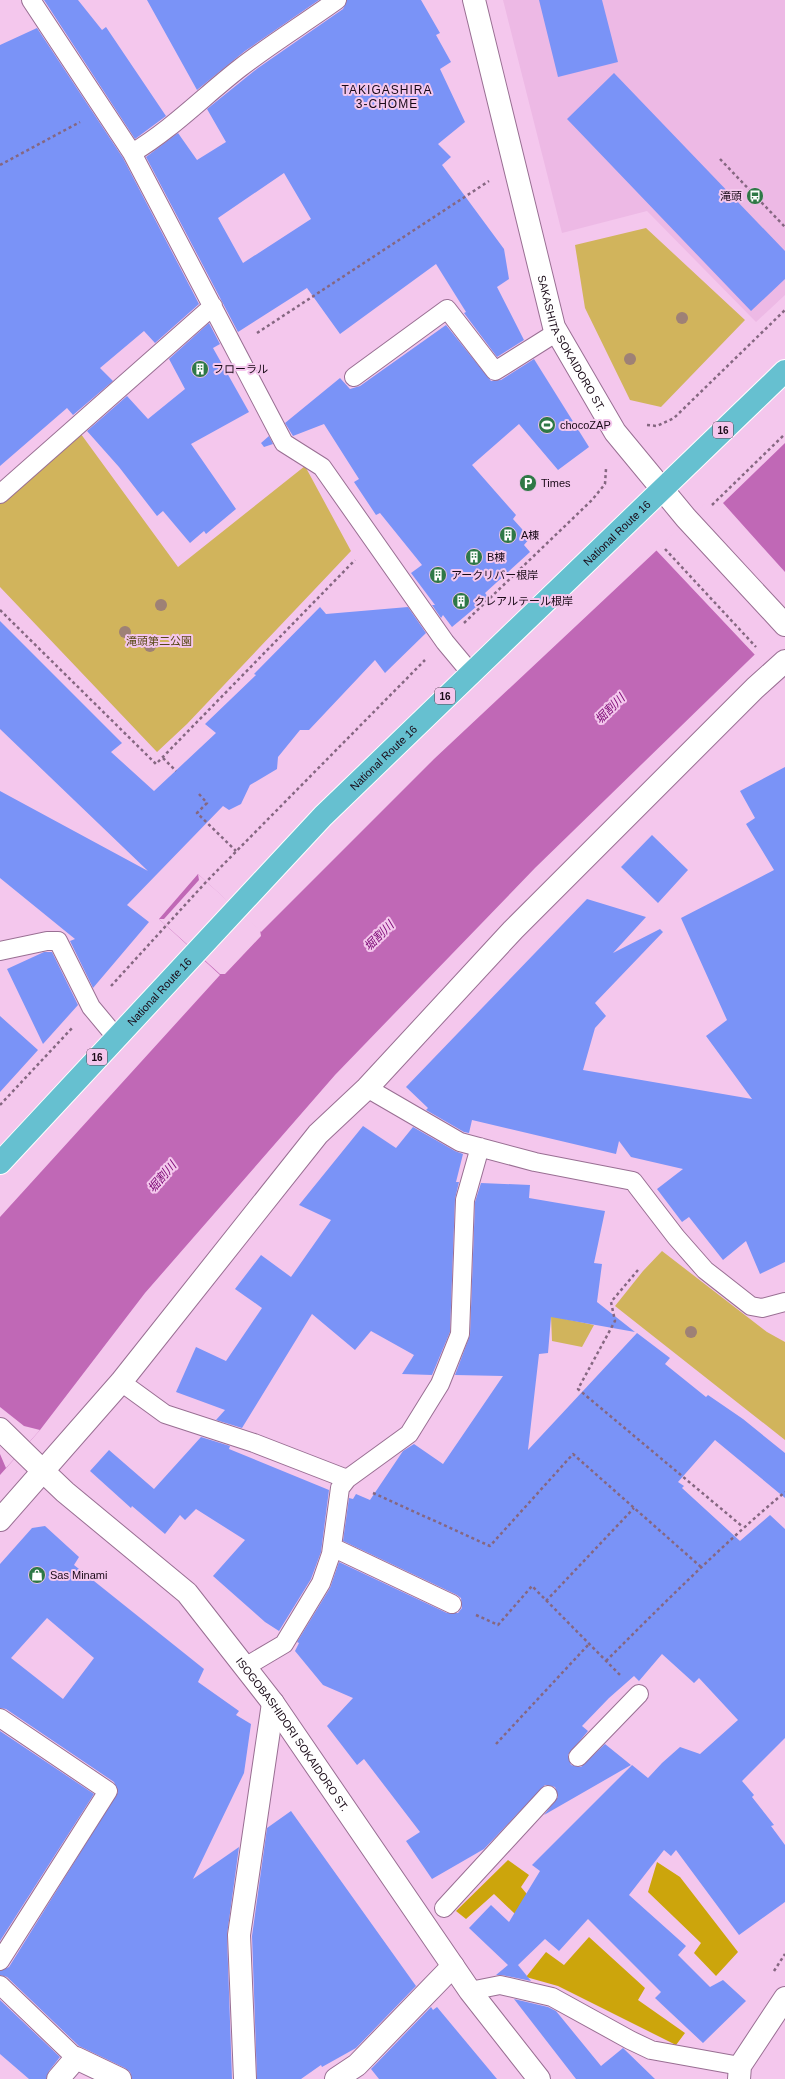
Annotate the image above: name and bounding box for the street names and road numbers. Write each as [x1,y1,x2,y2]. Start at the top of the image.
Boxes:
street label: SAKASHITA SOKAIDORO ST. [536,274,607,413]
road number: 16 [713,422,733,438]
street label: National Route 16 [581,498,653,568]
road number: 16 [435,688,455,704]
street label: National Route 16 [348,723,419,793]
street label: National Route 16 [125,955,194,1028]
road number: 16 [87,1049,107,1065]
street label: ISOGOBASHIDORI SOKAIDORO ST. [234,1655,351,1813]

